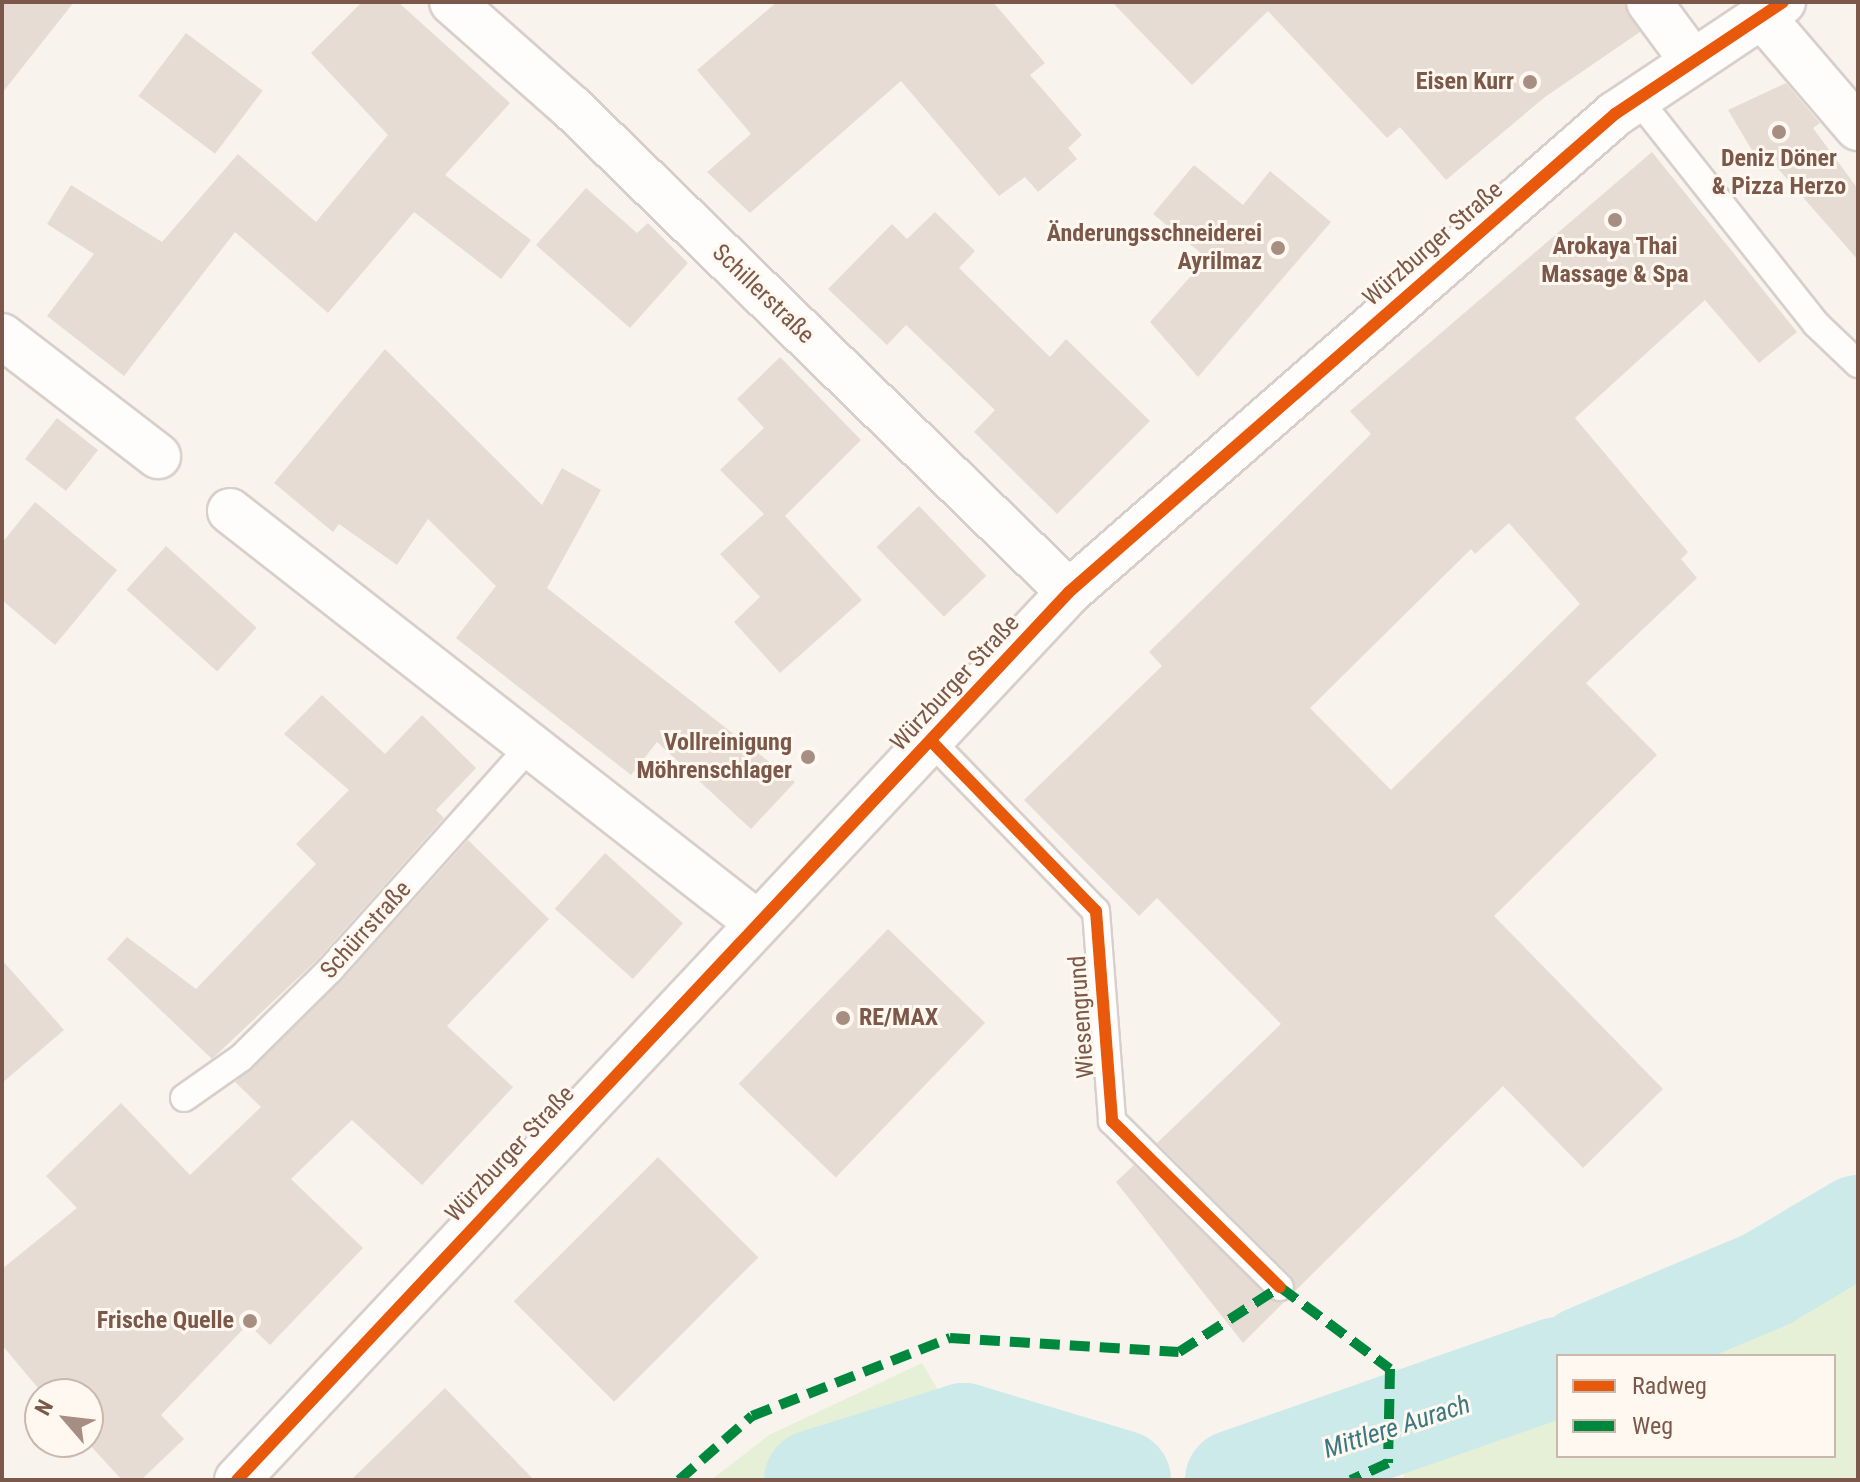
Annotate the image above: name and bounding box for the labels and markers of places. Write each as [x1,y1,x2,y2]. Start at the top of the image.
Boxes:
place label: Eisen Kurr [1416,68,1514,96]
marker: Eisen Kurr [1521,73,1539,91]
marker: Deniz Döner & Pizza Herzo [1770,123,1788,141]
place label: Deniz Döner & Pizza Herzo [1712,145,1846,201]
marker: Arokaya Thai Massage & Spa [1606,211,1624,229]
place label: Änderungsschneiderei Ayrilmaz [1047,220,1262,276]
place label: Arokaya Thai Massage & Spa [1541,233,1689,289]
marker: Änderungsschneiderei Ayrilmaz [1269,239,1287,257]
place label: Vollreinigung Möhrenschlager [636,729,792,785]
marker: Vollreinigung Möhrenschlager [799,748,817,766]
place label: RE/MAX [859,1004,938,1032]
marker: RE/MAX [834,1009,852,1027]
place label: Frische Quelle [97,1307,234,1335]
marker: Frische Quelle [241,1312,259,1330]

